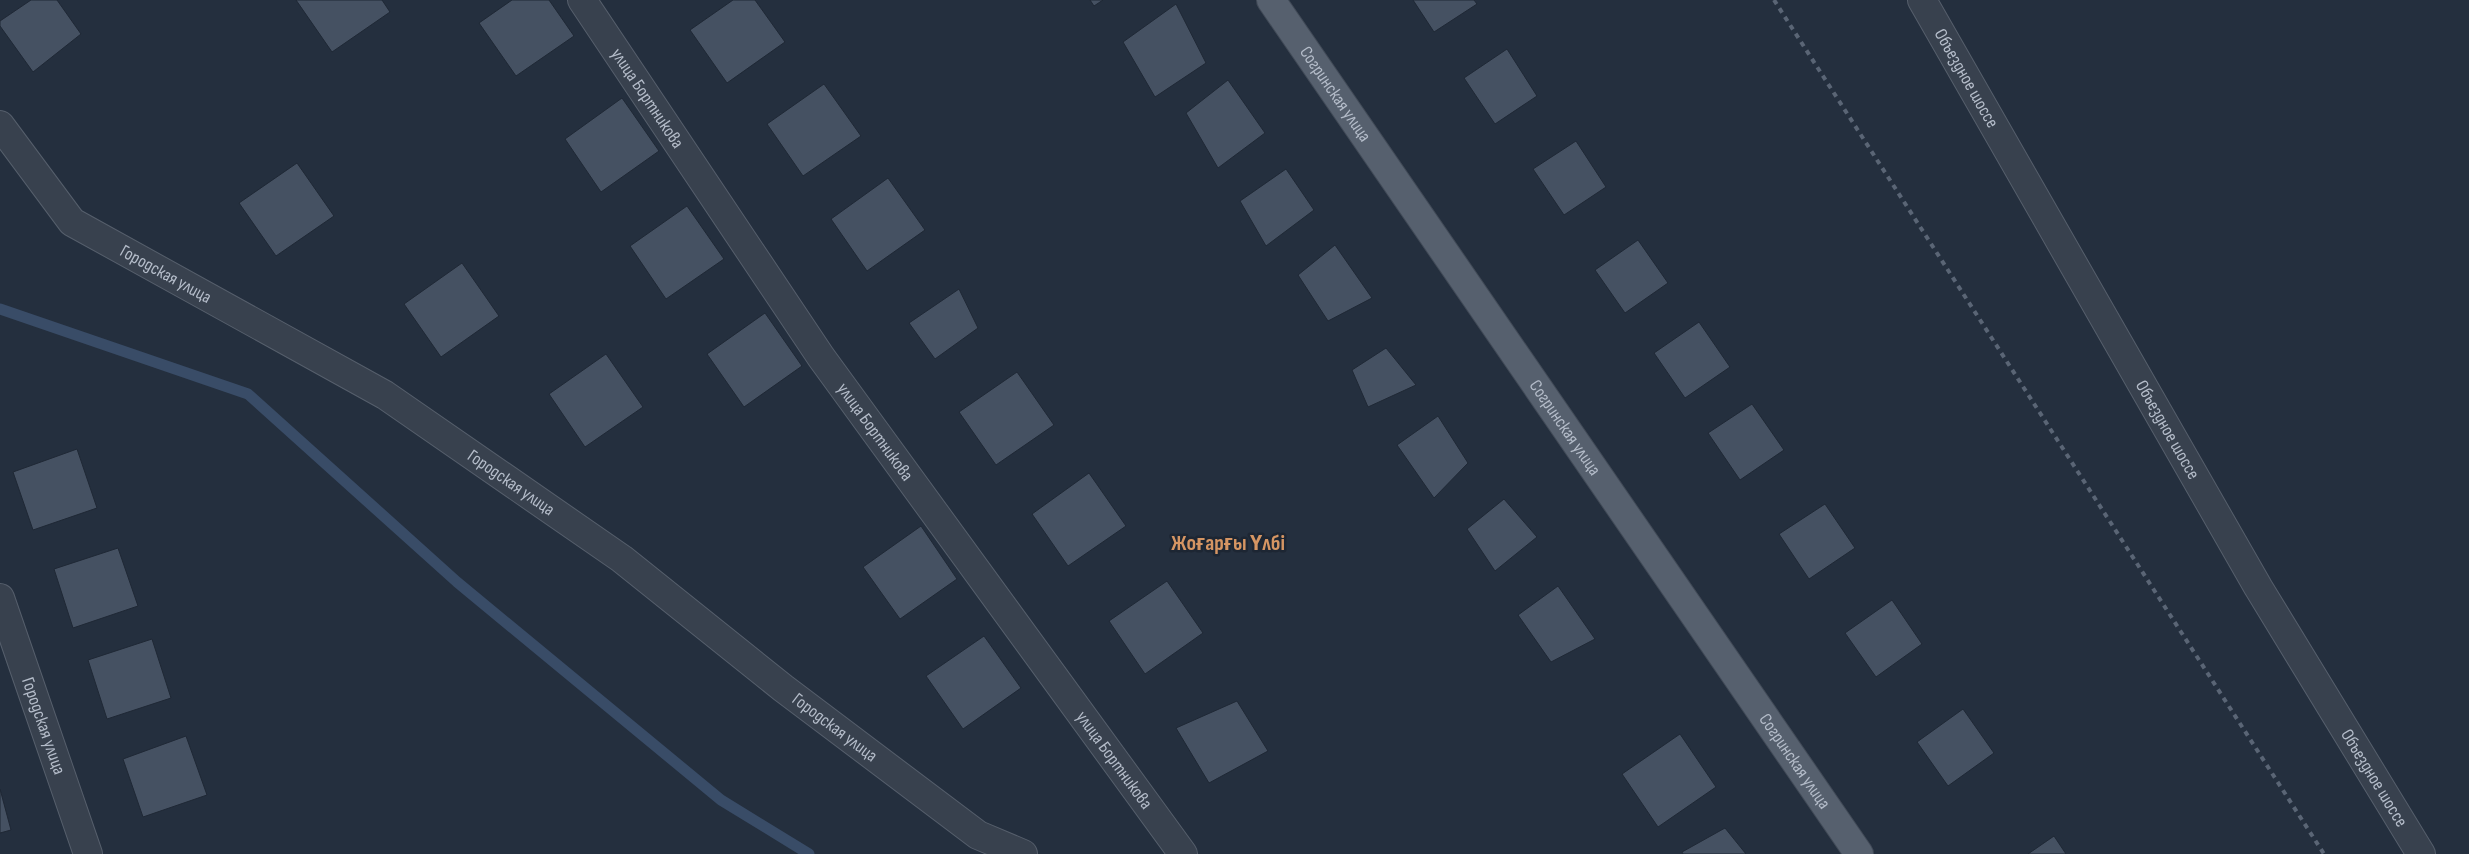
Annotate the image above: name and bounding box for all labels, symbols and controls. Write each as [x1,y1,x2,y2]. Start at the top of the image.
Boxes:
street label: Объездное шоссе [1930,25,2003,131]
street label: Согринская улица [1295,42,1376,146]
street label: улица Бортникова [607,44,689,152]
street label: Городская улица [116,240,215,308]
street label: Согринская улица [1525,376,1606,479]
street label: Объездное шоссе [2131,376,2205,483]
street label: улица Бортникова [833,379,918,485]
street label: Городская улица [464,445,559,520]
district label: Жоғарғы Үлбі [1171,530,1285,557]
street label: Городская улица [18,674,70,777]
street label: Городская улица [788,688,882,766]
street label: улица Бортникова [1072,707,1157,813]
street label: Согринская улица [1755,709,1835,813]
street label: Объездное шоссе [2337,725,2412,831]

